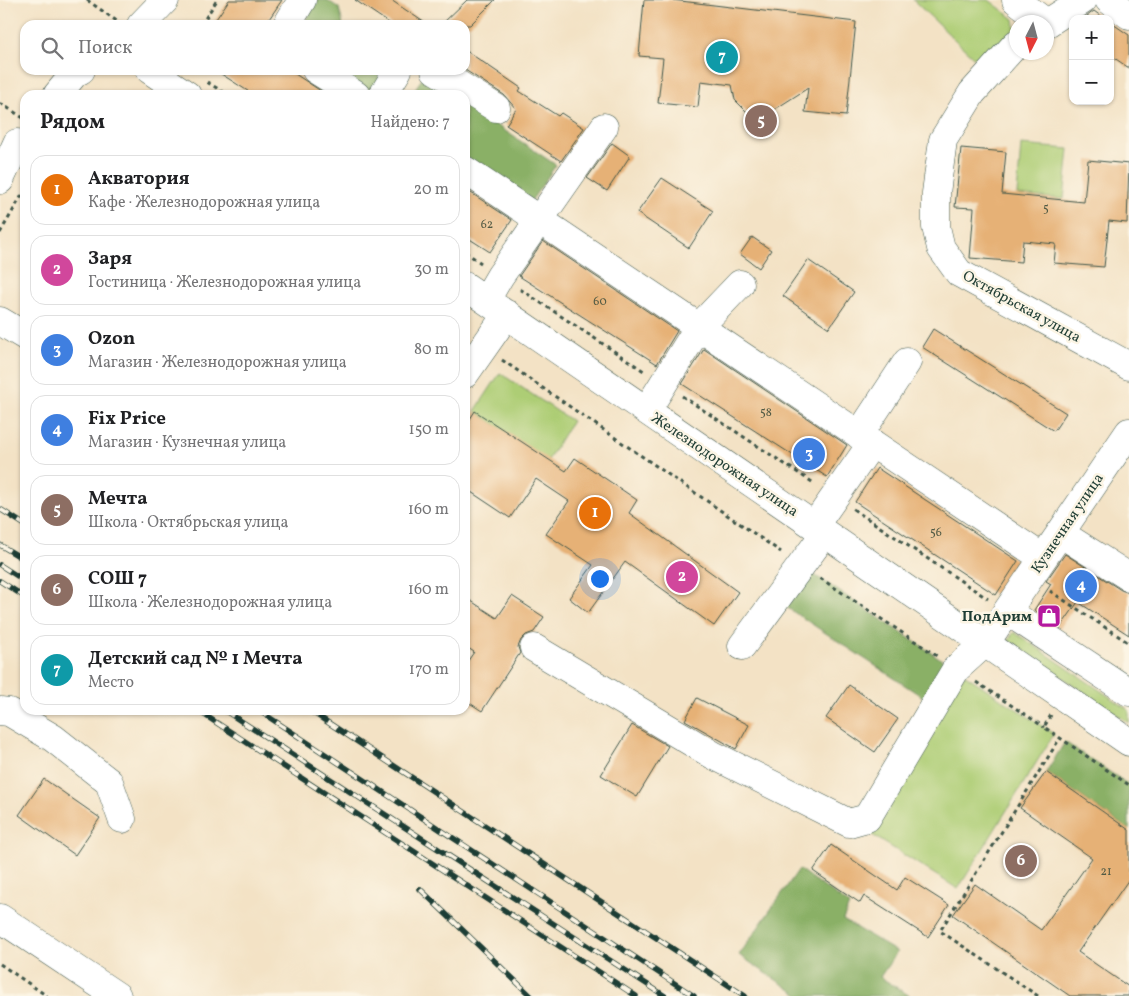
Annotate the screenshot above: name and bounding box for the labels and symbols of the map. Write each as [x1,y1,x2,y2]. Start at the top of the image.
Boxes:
north arrow [1009,15,1054,60]
pin: 7 [706,38,738,76]
pin: 5 [745,102,777,140]
house number: 5 [1043,201,1049,217]
house number: 62 [481,217,493,233]
street label: Октябрьская улица [958,266,1084,349]
house number: 60 [593,294,607,310]
house number: 58 [760,405,772,421]
street label: Железнодорожная улица [646,408,802,522]
pin: 3 [793,435,825,473]
street label: Кузнечная улица [1027,470,1110,578]
pin: 1 [579,494,611,532]
house number: 56 [930,525,942,541]
pin: 2 [666,558,698,596]
your location [587,566,613,592]
pin: 4 [1065,567,1097,605]
shop icon: ПодАрим [1036,603,1062,629]
place label: ПодАрим [962,607,1032,628]
pin: 6 [1005,842,1037,880]
house number: 21 [1100,864,1112,880]

